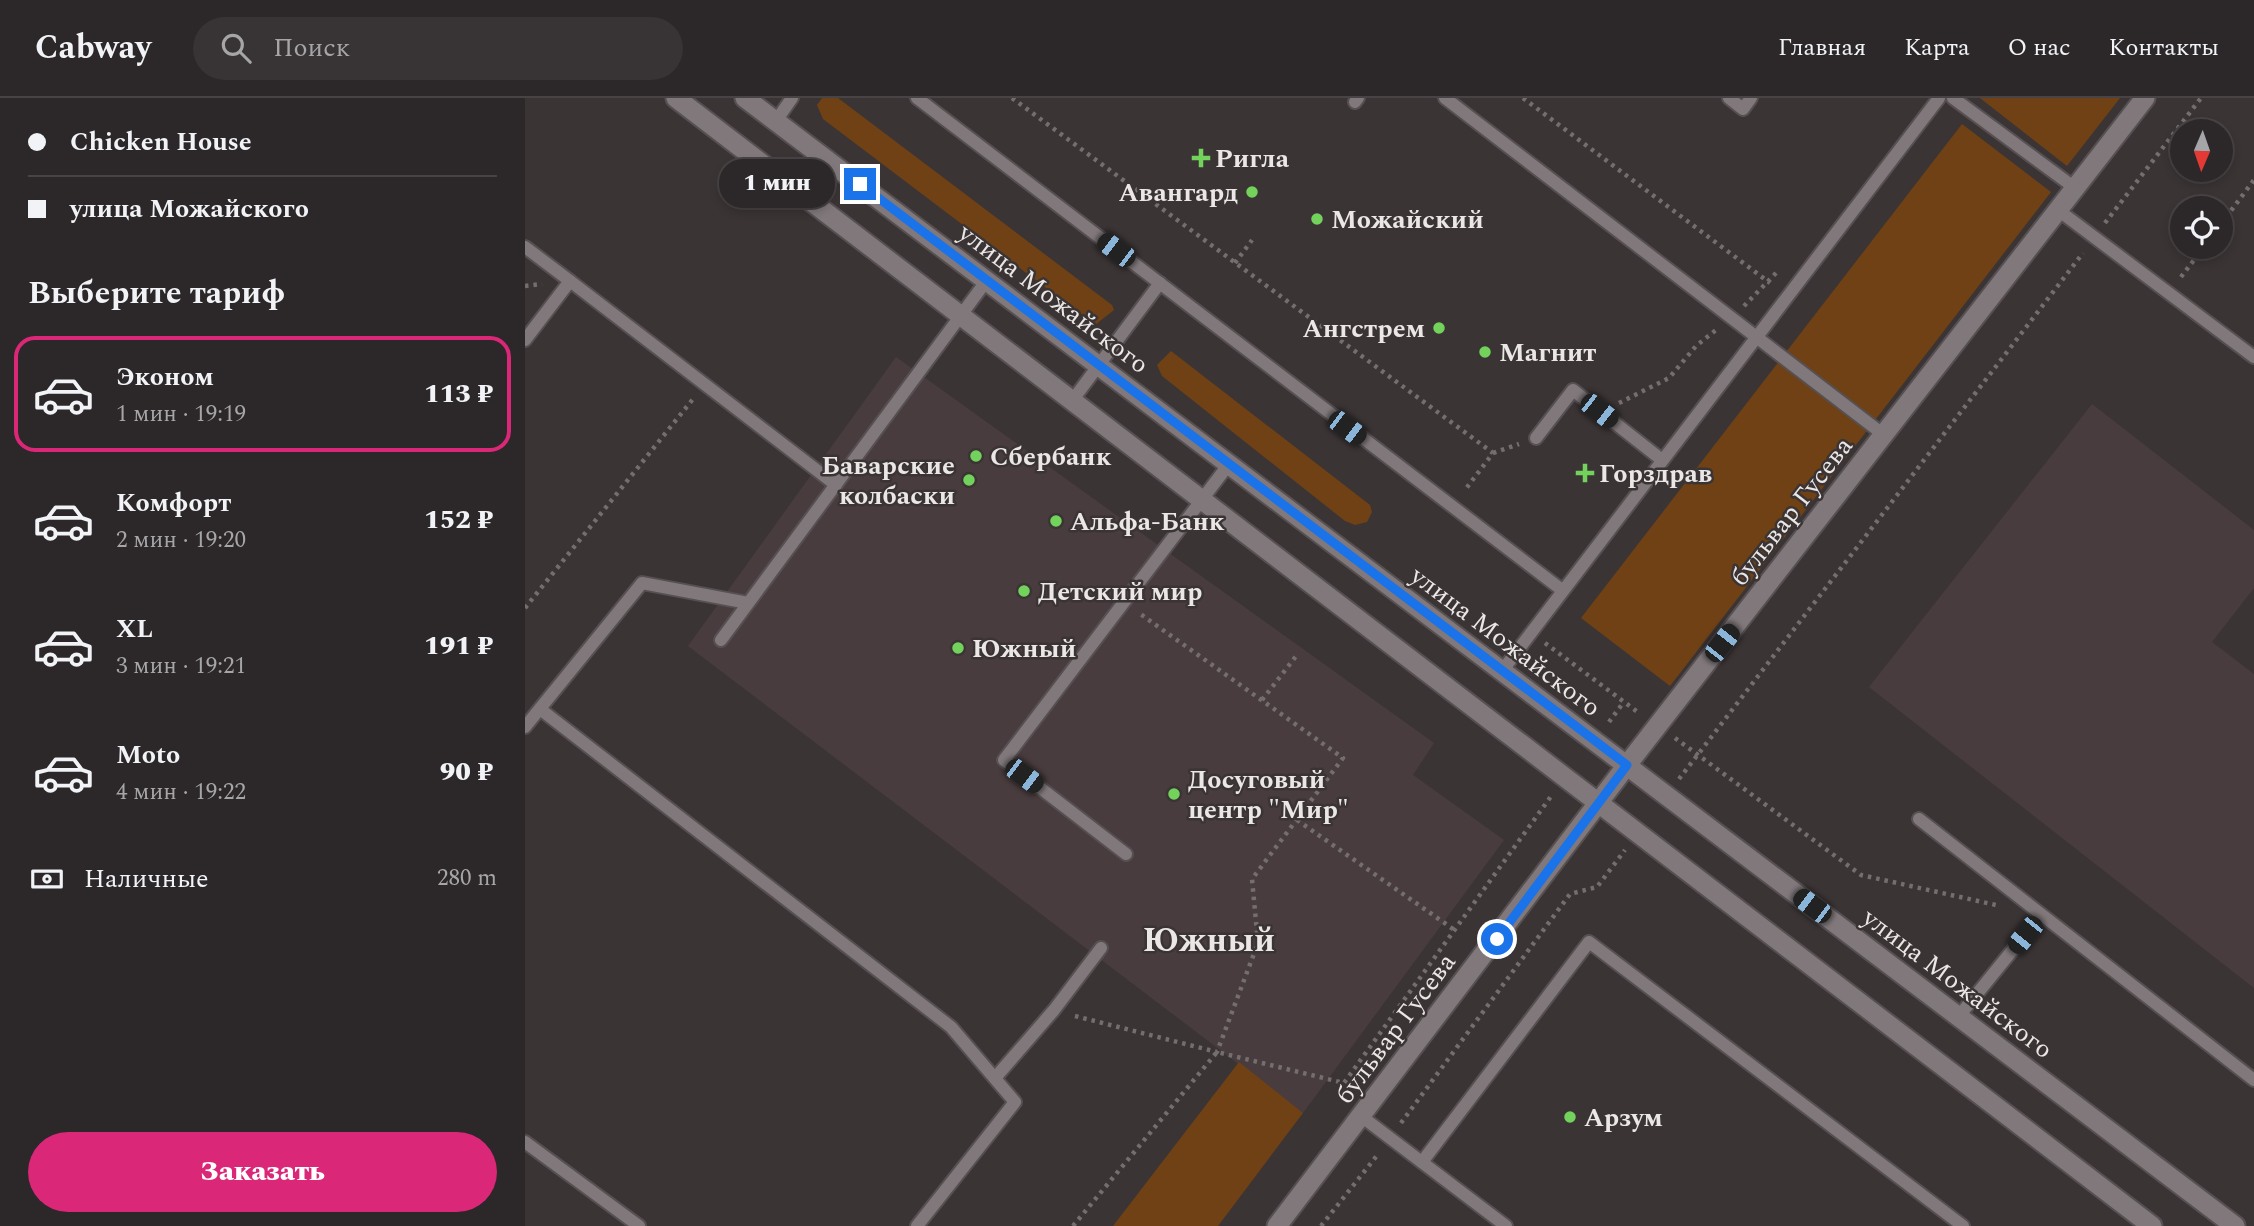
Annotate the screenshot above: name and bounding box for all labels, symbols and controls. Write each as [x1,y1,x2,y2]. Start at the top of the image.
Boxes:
search box [193,17,683,80]
text: Cabway [35,23,151,73]
text: Поиск [273,28,350,68]
icon: search [217,29,255,67]
text: Главная [1778,30,1866,66]
text: Карта [1904,30,1970,66]
text: О нас [2008,30,2071,66]
text: Контакты [2109,30,2219,66]
north arrow [2170,119,2233,182]
map controls [2170,119,2233,259]
text: Chicken House [70,122,252,162]
place label: Ригла [1215,139,1290,179]
marker: Ригла [1193,150,1209,166]
callout: 1 мин [720,160,835,208]
text: 1 мин [743,166,811,201]
route end [844,168,876,200]
place label: Авангард [1118,173,1238,213]
marker: Авангард [1244,184,1260,200]
text: улица Можайского [70,189,309,229]
button: locate [2170,196,2233,259]
place label: Можайский [1331,200,1484,240]
marker: Можайский [1309,211,1325,227]
street label: улица Можайского [949,213,1157,384]
car [1093,229,1140,271]
text: Выберите тариф [28,269,285,318]
place label: Ангстрем [1303,309,1425,349]
marker: Ангстрем [1431,320,1447,336]
place label: Магнит [1499,333,1596,373]
marker: Магнит [1477,344,1493,360]
text: Эконом [116,357,214,397]
icon: car [32,363,95,426]
text: 113 ₽ [424,374,493,414]
car [1576,390,1623,432]
text: 1 мин · 19:19 [116,397,246,432]
car [1324,407,1371,449]
street label: бульвар Гусева [1720,428,1863,595]
place label: Сбербанк [990,437,1112,477]
place label: Баварские колбаски [821,446,955,516]
marker: Сбербанк [968,448,984,464]
place label: Горздрав [1599,454,1712,494]
marker: Горздрав [1577,465,1593,481]
marker: Баварские колбаски [961,472,977,488]
text: Комфорт [116,483,231,523]
icon: car [32,489,95,552]
text: 152 ₽ [424,500,493,540]
place label: Альфа-Банк [1070,502,1225,542]
marker: Альфа-Банк [1048,513,1064,529]
text: 2 мин · 19:20 [116,523,246,558]
street label: улица Можайского [1401,556,1609,727]
place label: Детский мир [1038,572,1202,612]
marker: Детский мир [1016,583,1032,599]
text: XL [116,609,153,649]
icon: car [32,615,95,678]
car [1701,620,1744,666]
text: 191 ₽ [424,626,493,666]
place label: Южный [972,629,1076,669]
marker: Южный [950,640,966,656]
text: 3 мин · 19:21 [116,649,246,684]
text: Moto [116,735,180,775]
icon: car [32,741,95,804]
text: 90 ₽ [440,752,493,792]
car [1001,755,1048,797]
place label: Досуговый центр "Мир" [1188,760,1349,830]
text: 4 мин · 19:22 [116,775,246,810]
marker: Досуговый центр "Мир" [1166,786,1182,802]
text: Наличные [84,859,209,899]
icon: cash [28,860,66,898]
text: 280 m [437,861,497,896]
car [1789,885,1836,927]
street label: улица Можайского [1853,898,2061,1069]
car [2004,912,2047,958]
district label: Южный [1143,916,1275,966]
route start [1481,923,1513,955]
street label: бульвар Гусева [1326,944,1466,1113]
place label: Арзум [1584,1098,1663,1138]
marker: Арзум [1562,1109,1578,1125]
button: Заказать [28,1132,497,1212]

